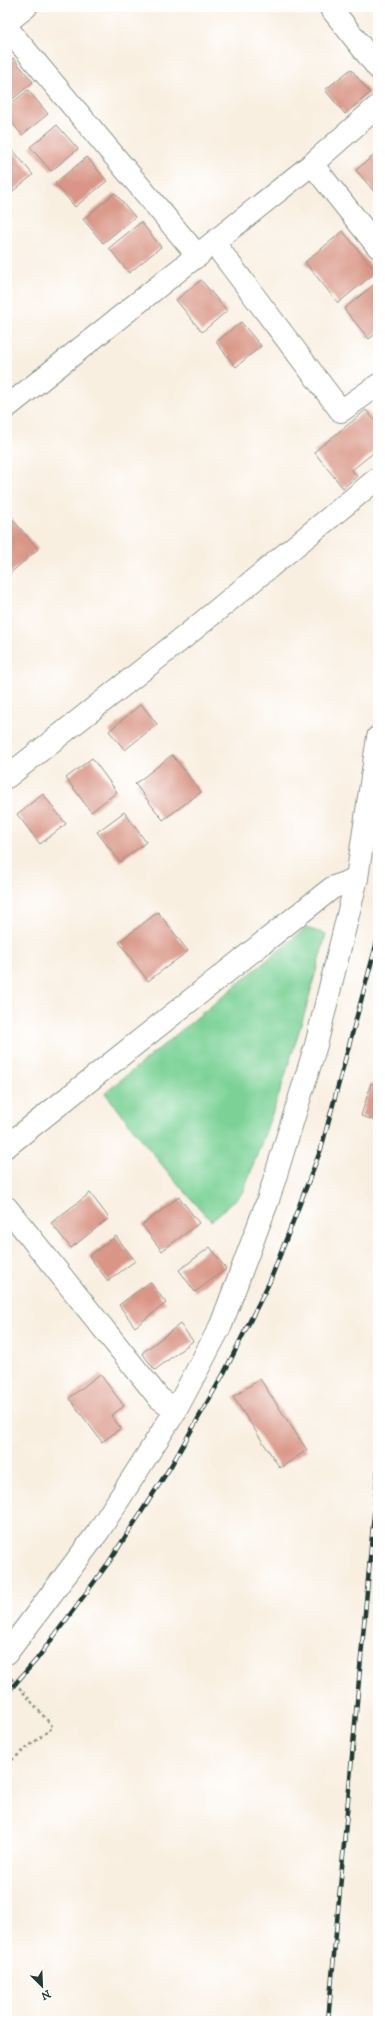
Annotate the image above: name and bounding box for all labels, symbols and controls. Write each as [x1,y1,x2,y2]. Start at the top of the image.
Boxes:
north arrow [22,1966,62,2006]
text: N [39,1986,53,2002]

